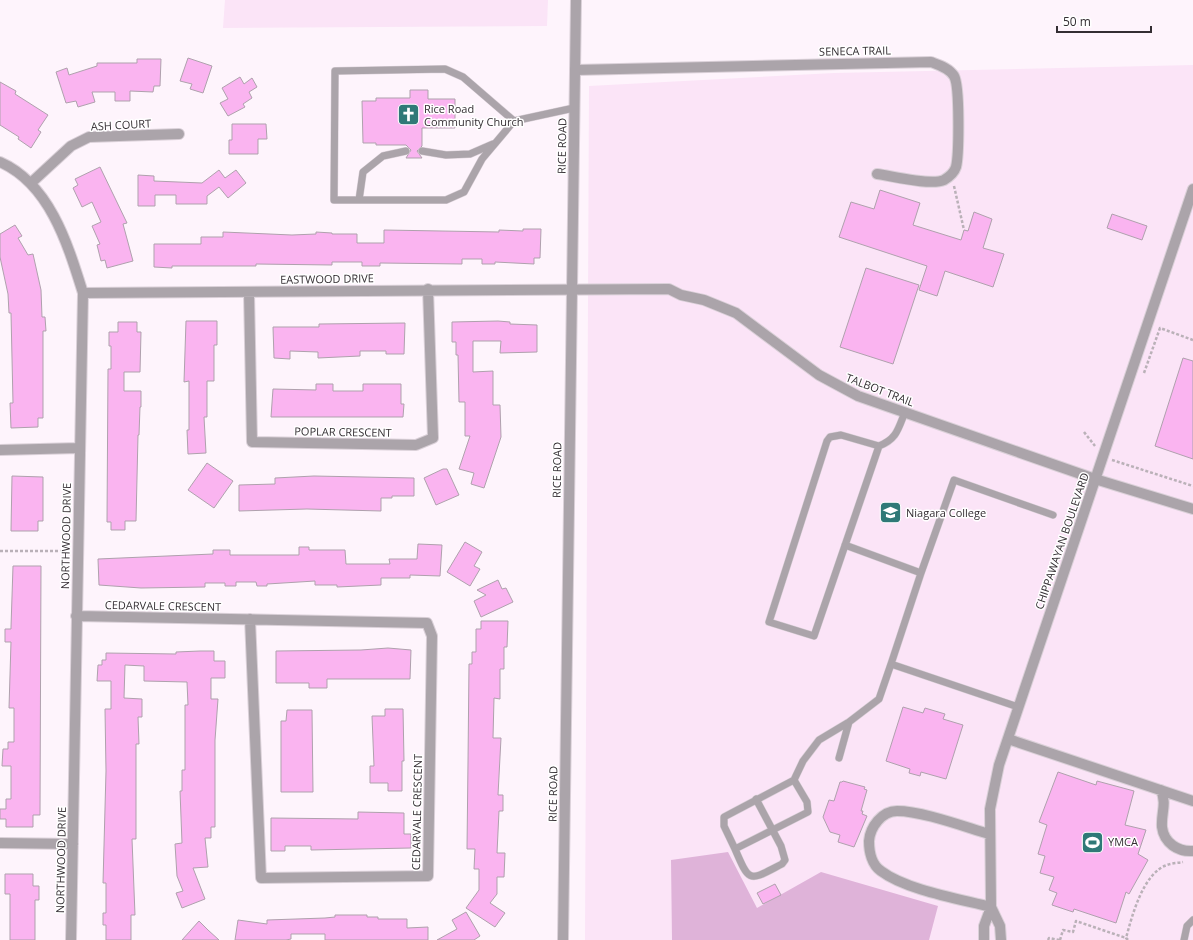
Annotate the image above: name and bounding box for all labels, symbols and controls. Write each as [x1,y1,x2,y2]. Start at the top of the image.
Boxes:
scale bar [1057,8,1151,34]
text: 50 m [1063,13,1091,30]
street label: SENECA TRAIL [819,42,891,59]
place label: Rice Road Community Church [424,101,523,129]
church icon: Rice Road Community Church [396,102,422,128]
street label: ASH COURT [90,115,151,134]
street label: RICE ROAD [554,118,569,174]
street label: EASTWOOD DRIVE [280,270,374,287]
street label: TALBOT TRAIL [844,370,917,410]
street label: POPLAR CRESCENT [294,423,392,440]
street label: RICE ROAD [549,442,564,498]
street label: CHIPPAWAYAN BOULEVARD [1031,471,1092,611]
street label: NORTHWOOD DRIVE [57,483,74,589]
school or university icon: Niagara College [877,500,903,526]
place label: Niagara College [906,505,986,520]
street label: CEDARVALE CRESCENT [105,597,221,614]
street label: CEDARVALE CRESCENT [408,754,425,870]
street label: RICE ROAD [545,766,560,822]
street label: NORTHWOOD DRIVE [52,807,69,913]
sports icon: YMCA [1079,829,1105,855]
place label: YMCA [1108,834,1138,849]

